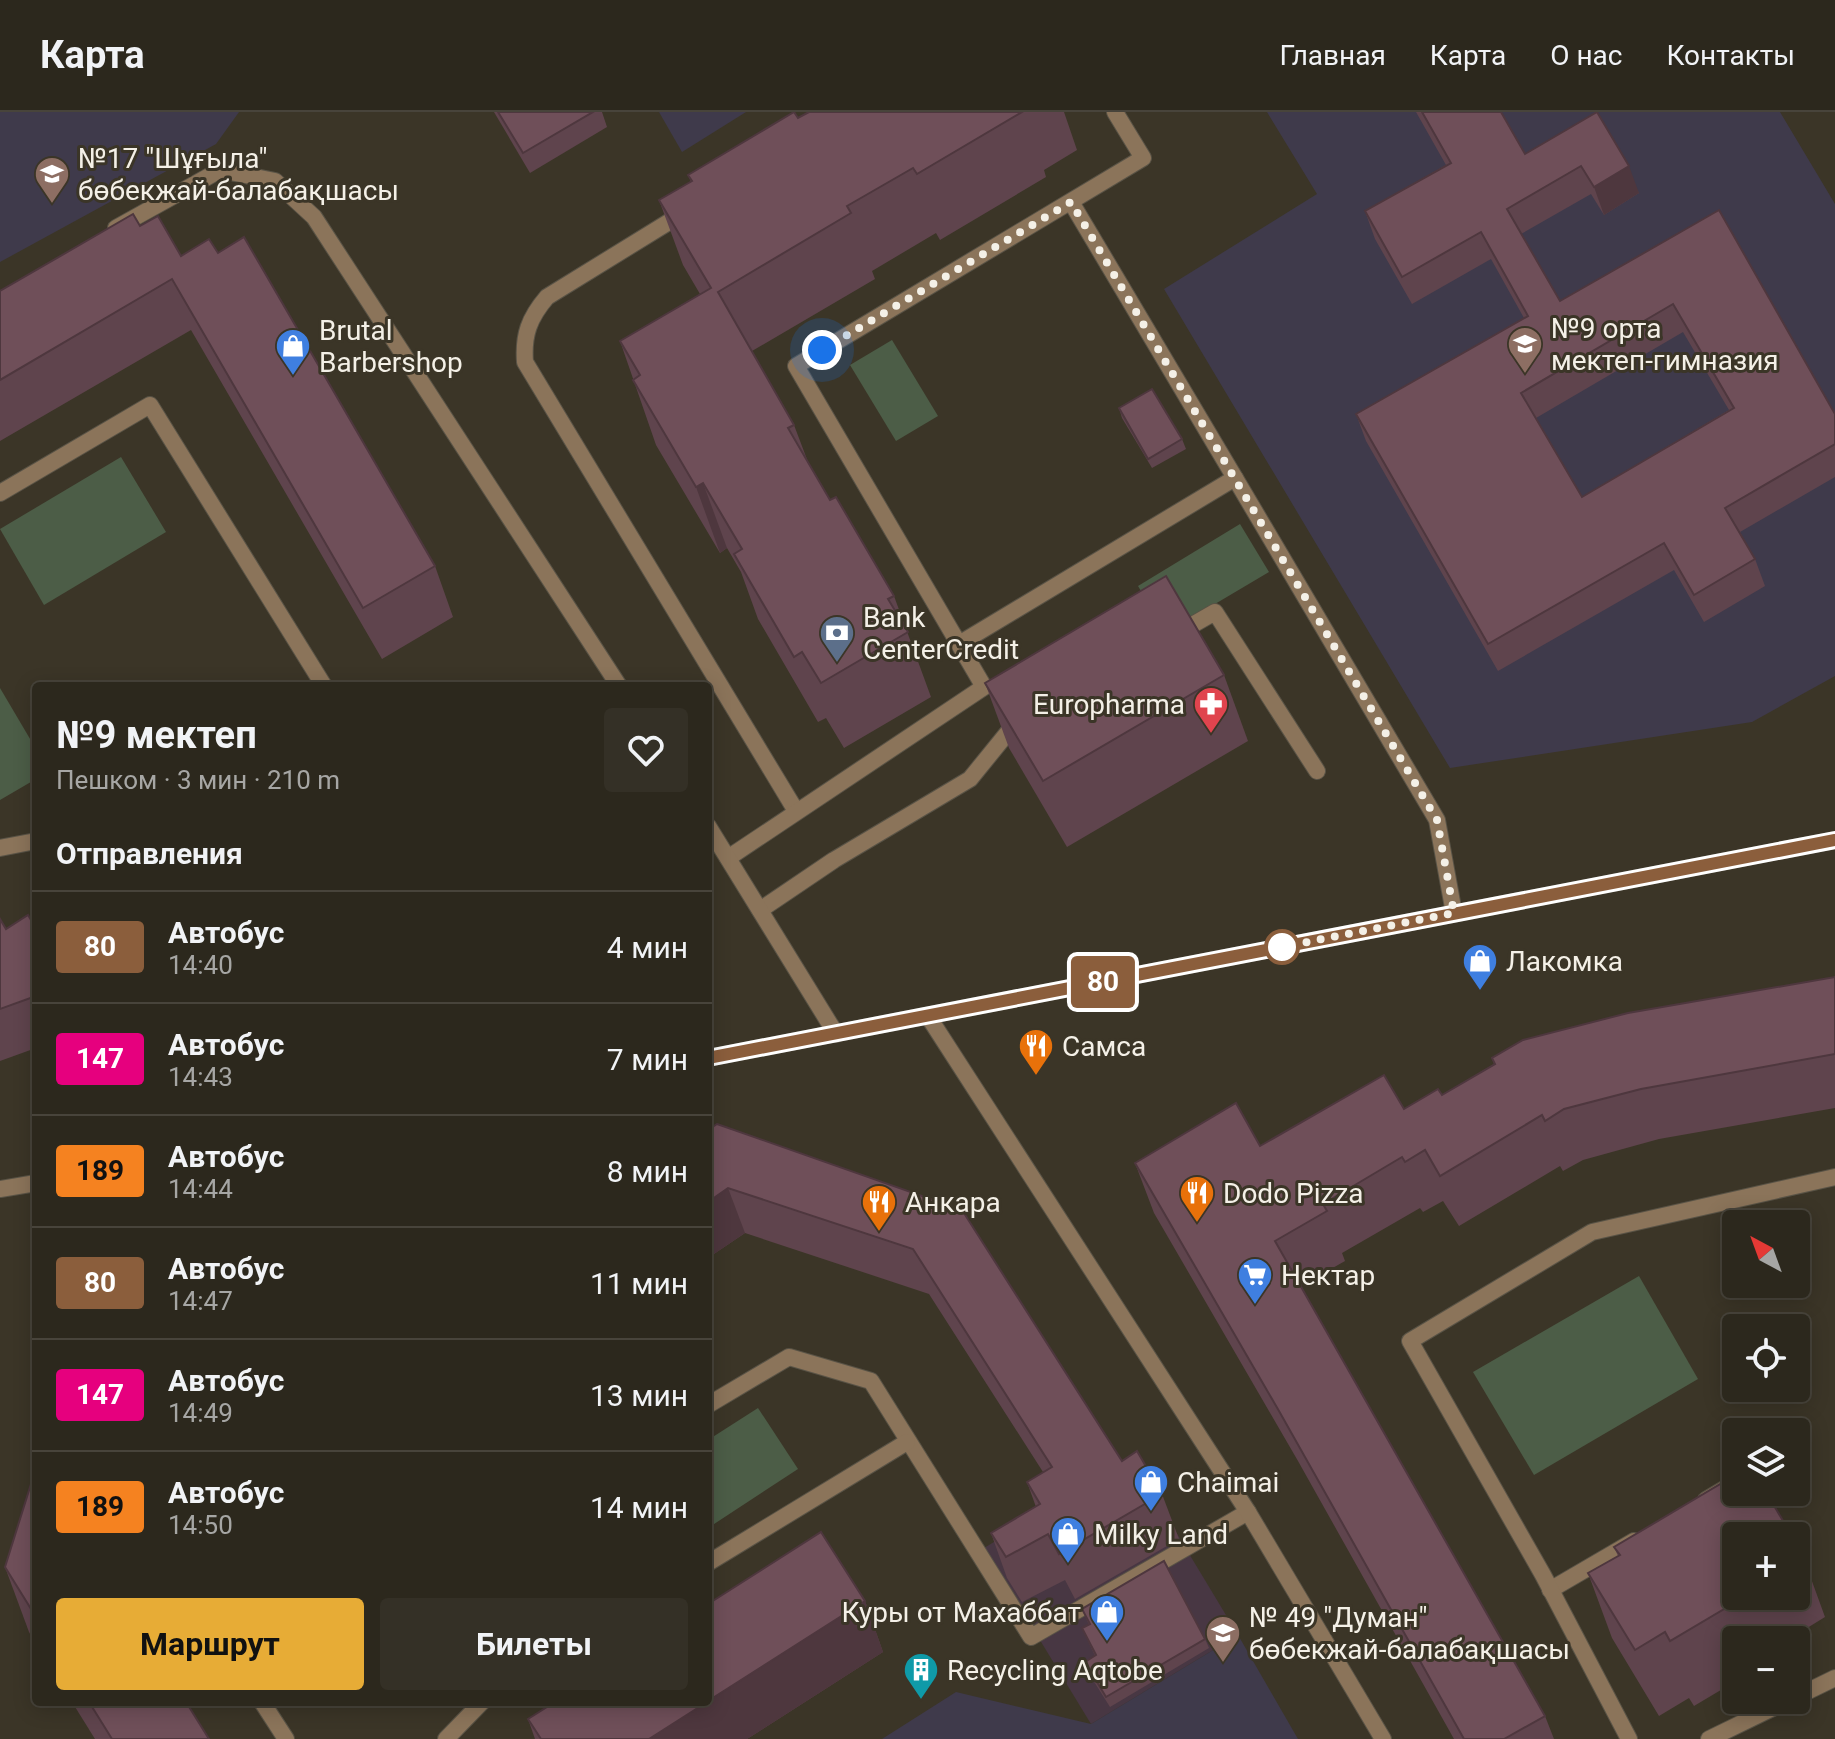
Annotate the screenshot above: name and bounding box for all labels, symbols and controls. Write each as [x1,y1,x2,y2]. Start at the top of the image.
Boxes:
text: Карта [40,33,145,77]
text: Главная [1279,39,1386,72]
text: Карта [1430,39,1506,72]
text: О нас [1550,39,1622,72]
text: Контакты [1666,39,1795,72]
place label: №17 "Шұғыла" бөбекжай-балабақшасы [78,142,399,207]
school or university icon: №17 "Шұғыла" бөбекжай-балабақшасы [33,155,71,205]
place label: №9 орта мектеп-гимназия [1551,312,1779,377]
place label: Brutal Barbershop [319,314,463,379]
school or university icon: №9 орта мектеп-гимназия [1506,325,1544,375]
shop icon: Brutal Barbershop [274,327,312,377]
your location [802,330,842,370]
place label: Bank CenterCredit [863,601,1019,666]
bank icon: Bank CenterCredit [818,614,856,664]
pharmacy icon: Europharma [1192,685,1230,735]
place label: Europharma [1033,688,1185,721]
button: heart [604,708,688,792]
text: №9 мектеп [56,713,257,757]
text: Пешком · 3 мин · 210 m [56,765,340,795]
text: Отправления [56,836,243,871]
text: Автобус [168,915,284,950]
text: 80 [84,930,116,963]
text: 4 мин [607,930,688,965]
unlabelled marker [1265,930,1299,964]
shop icon: Лакомка [1461,942,1499,992]
place label: Лакомка [1506,945,1623,978]
text: 14:40 [168,950,233,980]
line badge: 80 [1067,956,1139,1008]
text: 80 [1087,965,1119,998]
text: Автобус [168,1027,284,1062]
restaurant icon: Самса [1017,1027,1055,1077]
place label: Самса [1062,1030,1146,1063]
text: 147 [76,1042,124,1075]
text: 7 мин [607,1042,688,1077]
text: 14:43 [168,1062,233,1092]
text: Автобус [168,1139,284,1174]
text: 189 [76,1154,124,1187]
text: 8 мин [607,1154,688,1189]
text: 14:44 [168,1174,233,1204]
restaurant icon: Dodo Pizza [1178,1174,1216,1224]
place label: Dodo Pizza [1223,1177,1364,1210]
restaurant icon: Анкара [860,1183,898,1233]
place label: Анкара [905,1186,1001,1219]
north arrow [1722,1210,1810,1298]
map controls [1722,1210,1810,1714]
text: Автобус [168,1251,284,1286]
supermarket icon: Нектар [1236,1256,1274,1306]
place label: Нектар [1281,1259,1375,1292]
text: 80 [84,1266,116,1299]
text: 11 мин [590,1266,688,1301]
text: 14:47 [168,1286,233,1316]
button: locate [1722,1314,1810,1402]
text: Автобус [168,1363,284,1398]
text: 147 [76,1378,124,1411]
text: 13 мин [590,1378,688,1413]
text: 14:49 [168,1398,233,1428]
button: layers [1722,1418,1810,1506]
shop icon: Chaimai [1132,1463,1170,1513]
place label: Chaimai [1177,1466,1279,1499]
text: Автобус [168,1475,284,1510]
text: 189 [76,1490,124,1523]
text: 14 мин [590,1490,688,1525]
text: 14:50 [168,1510,233,1540]
shop icon: Milky Land [1049,1515,1087,1565]
place label: Milky Land [1094,1518,1228,1551]
button: + [1722,1522,1810,1610]
shop icon: Куры от Махаббат [1088,1593,1126,1643]
place label: Куры от Махаббат [842,1596,1081,1629]
button: Маршрут [56,1598,364,1690]
button: Билеты [380,1598,688,1690]
place label: № 49 "Думан" бөбекжай-балабақшасы [1249,1601,1570,1666]
school or university icon: № 49 "Думан" бөбекжай-балабақшасы [1204,1614,1242,1664]
button: − [1722,1626,1810,1714]
building icon: Recycling Aqtobe [902,1651,940,1701]
place label: Recycling Aqtobe [947,1654,1163,1687]

